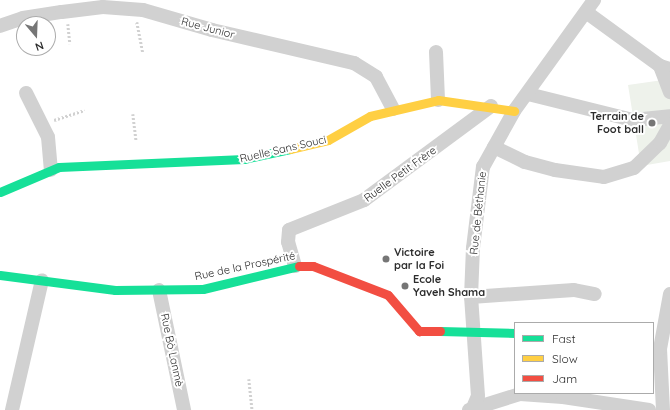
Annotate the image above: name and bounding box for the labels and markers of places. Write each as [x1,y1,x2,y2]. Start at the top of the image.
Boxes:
place label: Terrain de Foot ball [590,110,644,136]
marker: Terrain de Foot ball [647,118,657,128]
place label: Victoire par la Foi [394,246,444,272]
marker: Victoire par la Foi [381,254,391,264]
place label: Ecole Yaveh Shama [413,273,485,299]
marker: Ecole Yaveh Shama [400,281,410,291]

